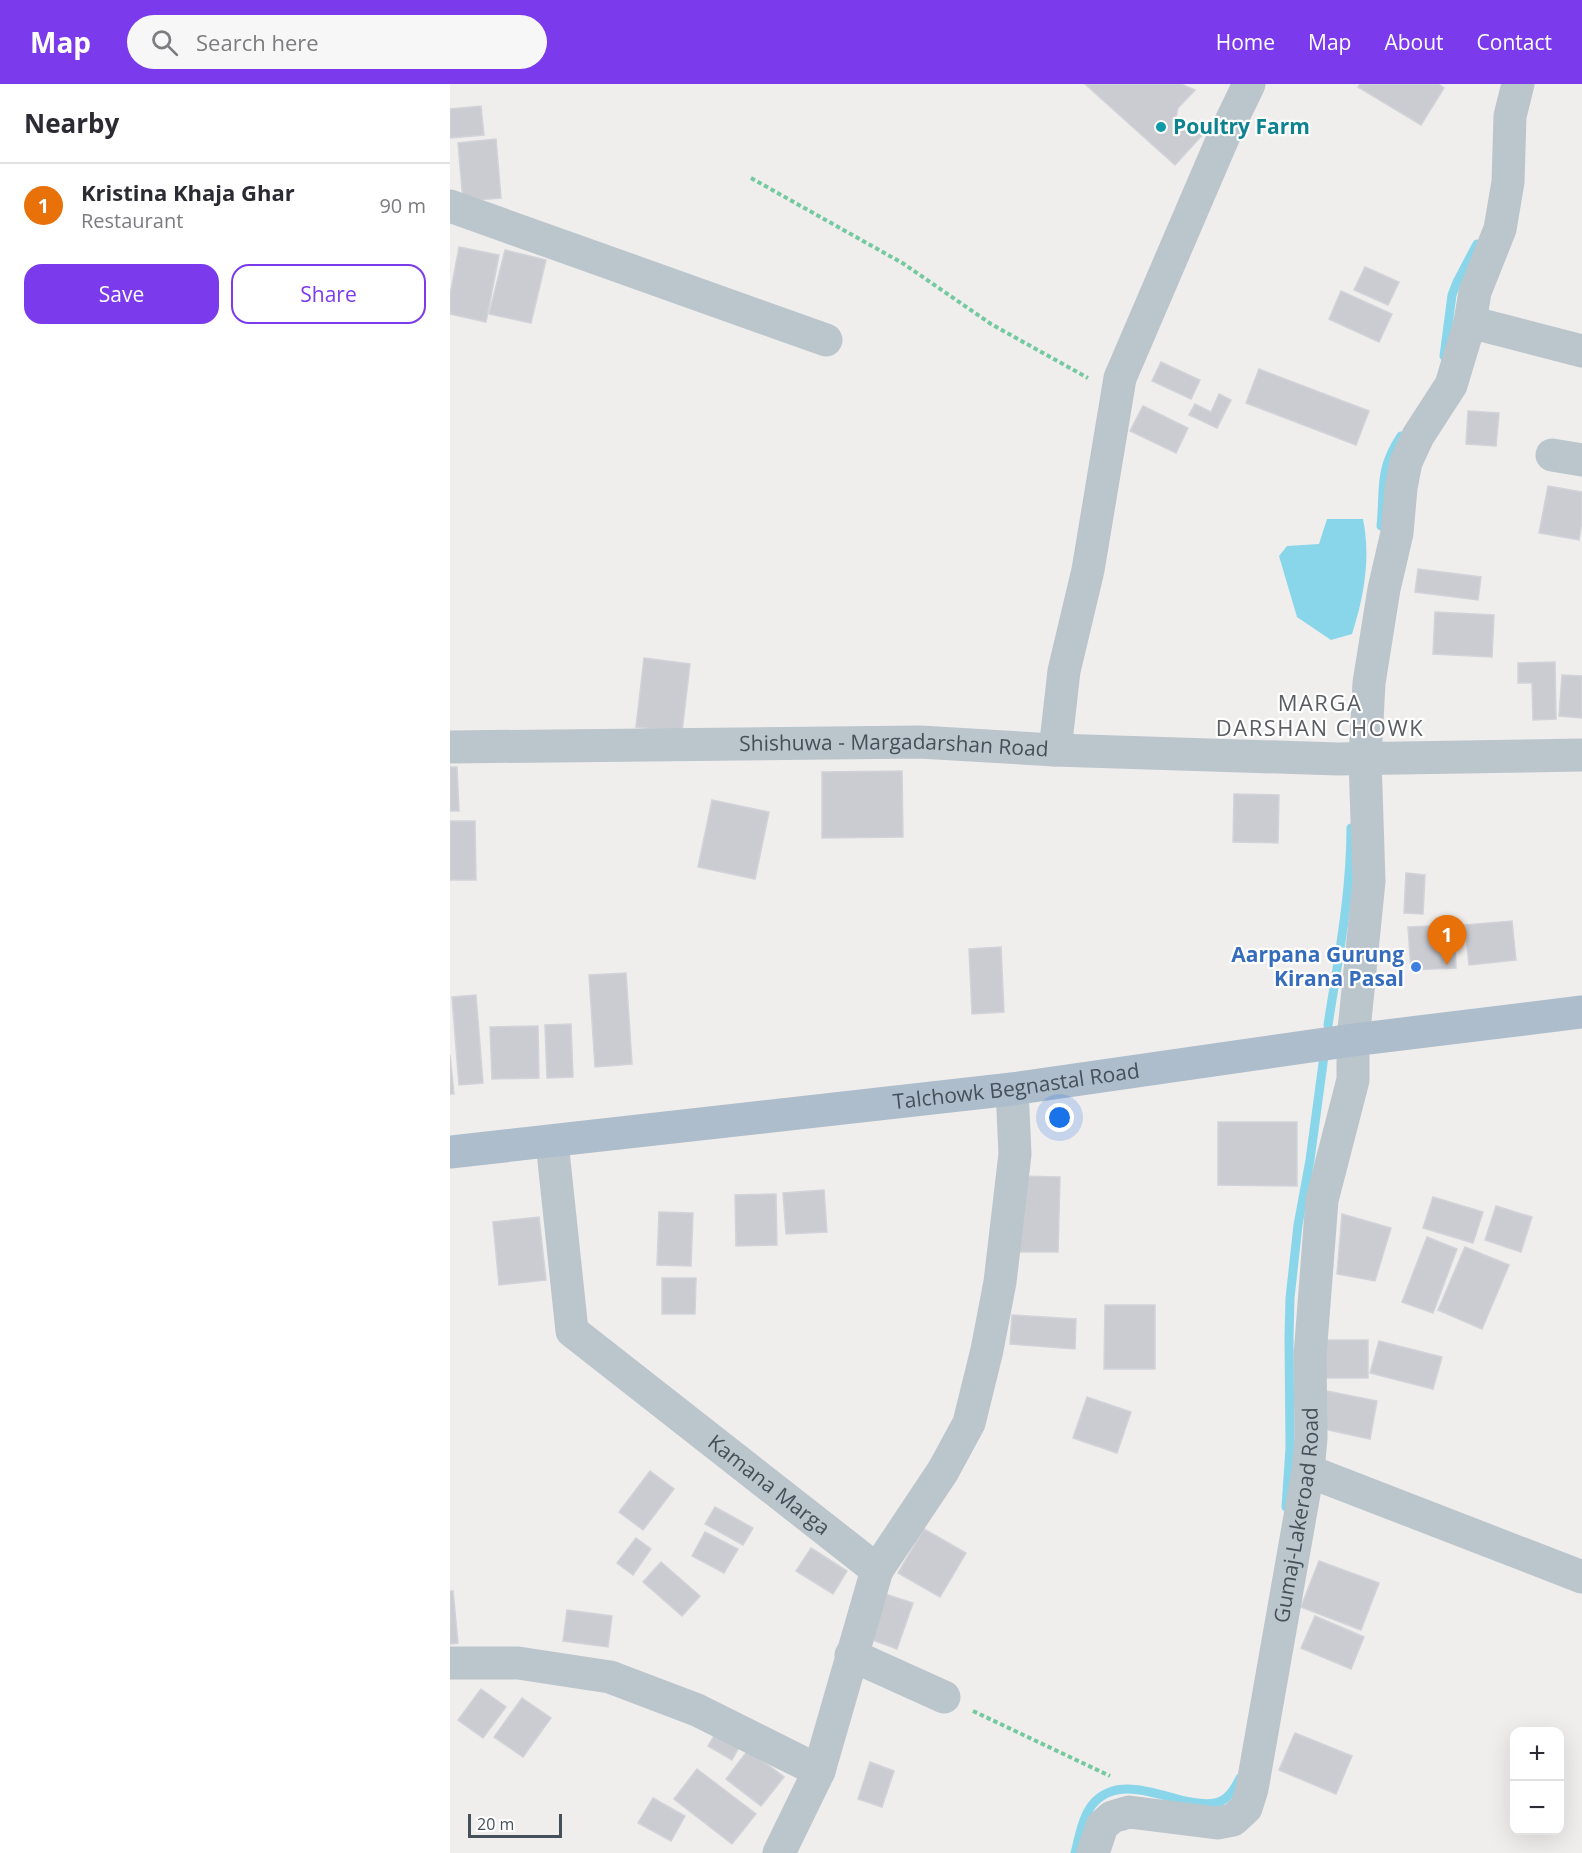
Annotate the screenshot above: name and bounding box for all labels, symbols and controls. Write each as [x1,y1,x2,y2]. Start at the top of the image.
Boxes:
search box [127,15,547,69]
text: Map [30,23,91,61]
icon: search [148,26,181,59]
text: Search here [196,27,319,57]
text: Home [1216,28,1275,56]
text: Map [1308,28,1351,56]
text: About [1384,28,1444,56]
text: Contact [1477,28,1552,56]
text: Nearby [24,105,119,141]
place label: Poultry Farm [1173,112,1310,140]
marker: Poultry Farm [1154,120,1168,134]
text: Kristina Khaja Ghar [81,177,295,207]
text: 1 [38,192,49,219]
text: 90 m [379,192,426,219]
text: Restaurant [81,207,183,234]
button: Save [24,264,219,324]
button: Share [231,264,426,324]
district label: MARGA DARSHAN CHOWK [1216,687,1424,742]
street label: Shishuwa - Margadarshan Road [739,727,1049,763]
pin: 1 [1428,916,1466,965]
place label: Aarpana Gurung Kirana Pasal [1231,940,1404,992]
marker: Aarpana Gurung Kirana Pasal [1409,960,1423,974]
street label: Talchowk Begnastal Road [891,1056,1141,1115]
your location [1045,1103,1074,1132]
street label: Gumaj-Lakeroad Road [1266,1407,1324,1625]
street label: Kamana Marga [703,1428,836,1541]
map controls [1510,1727,1564,1835]
button: + [1510,1727,1564,1781]
button: − [1510,1781,1564,1835]
scale bar [468,1811,562,1838]
text: 20 m [477,1813,514,1835]

